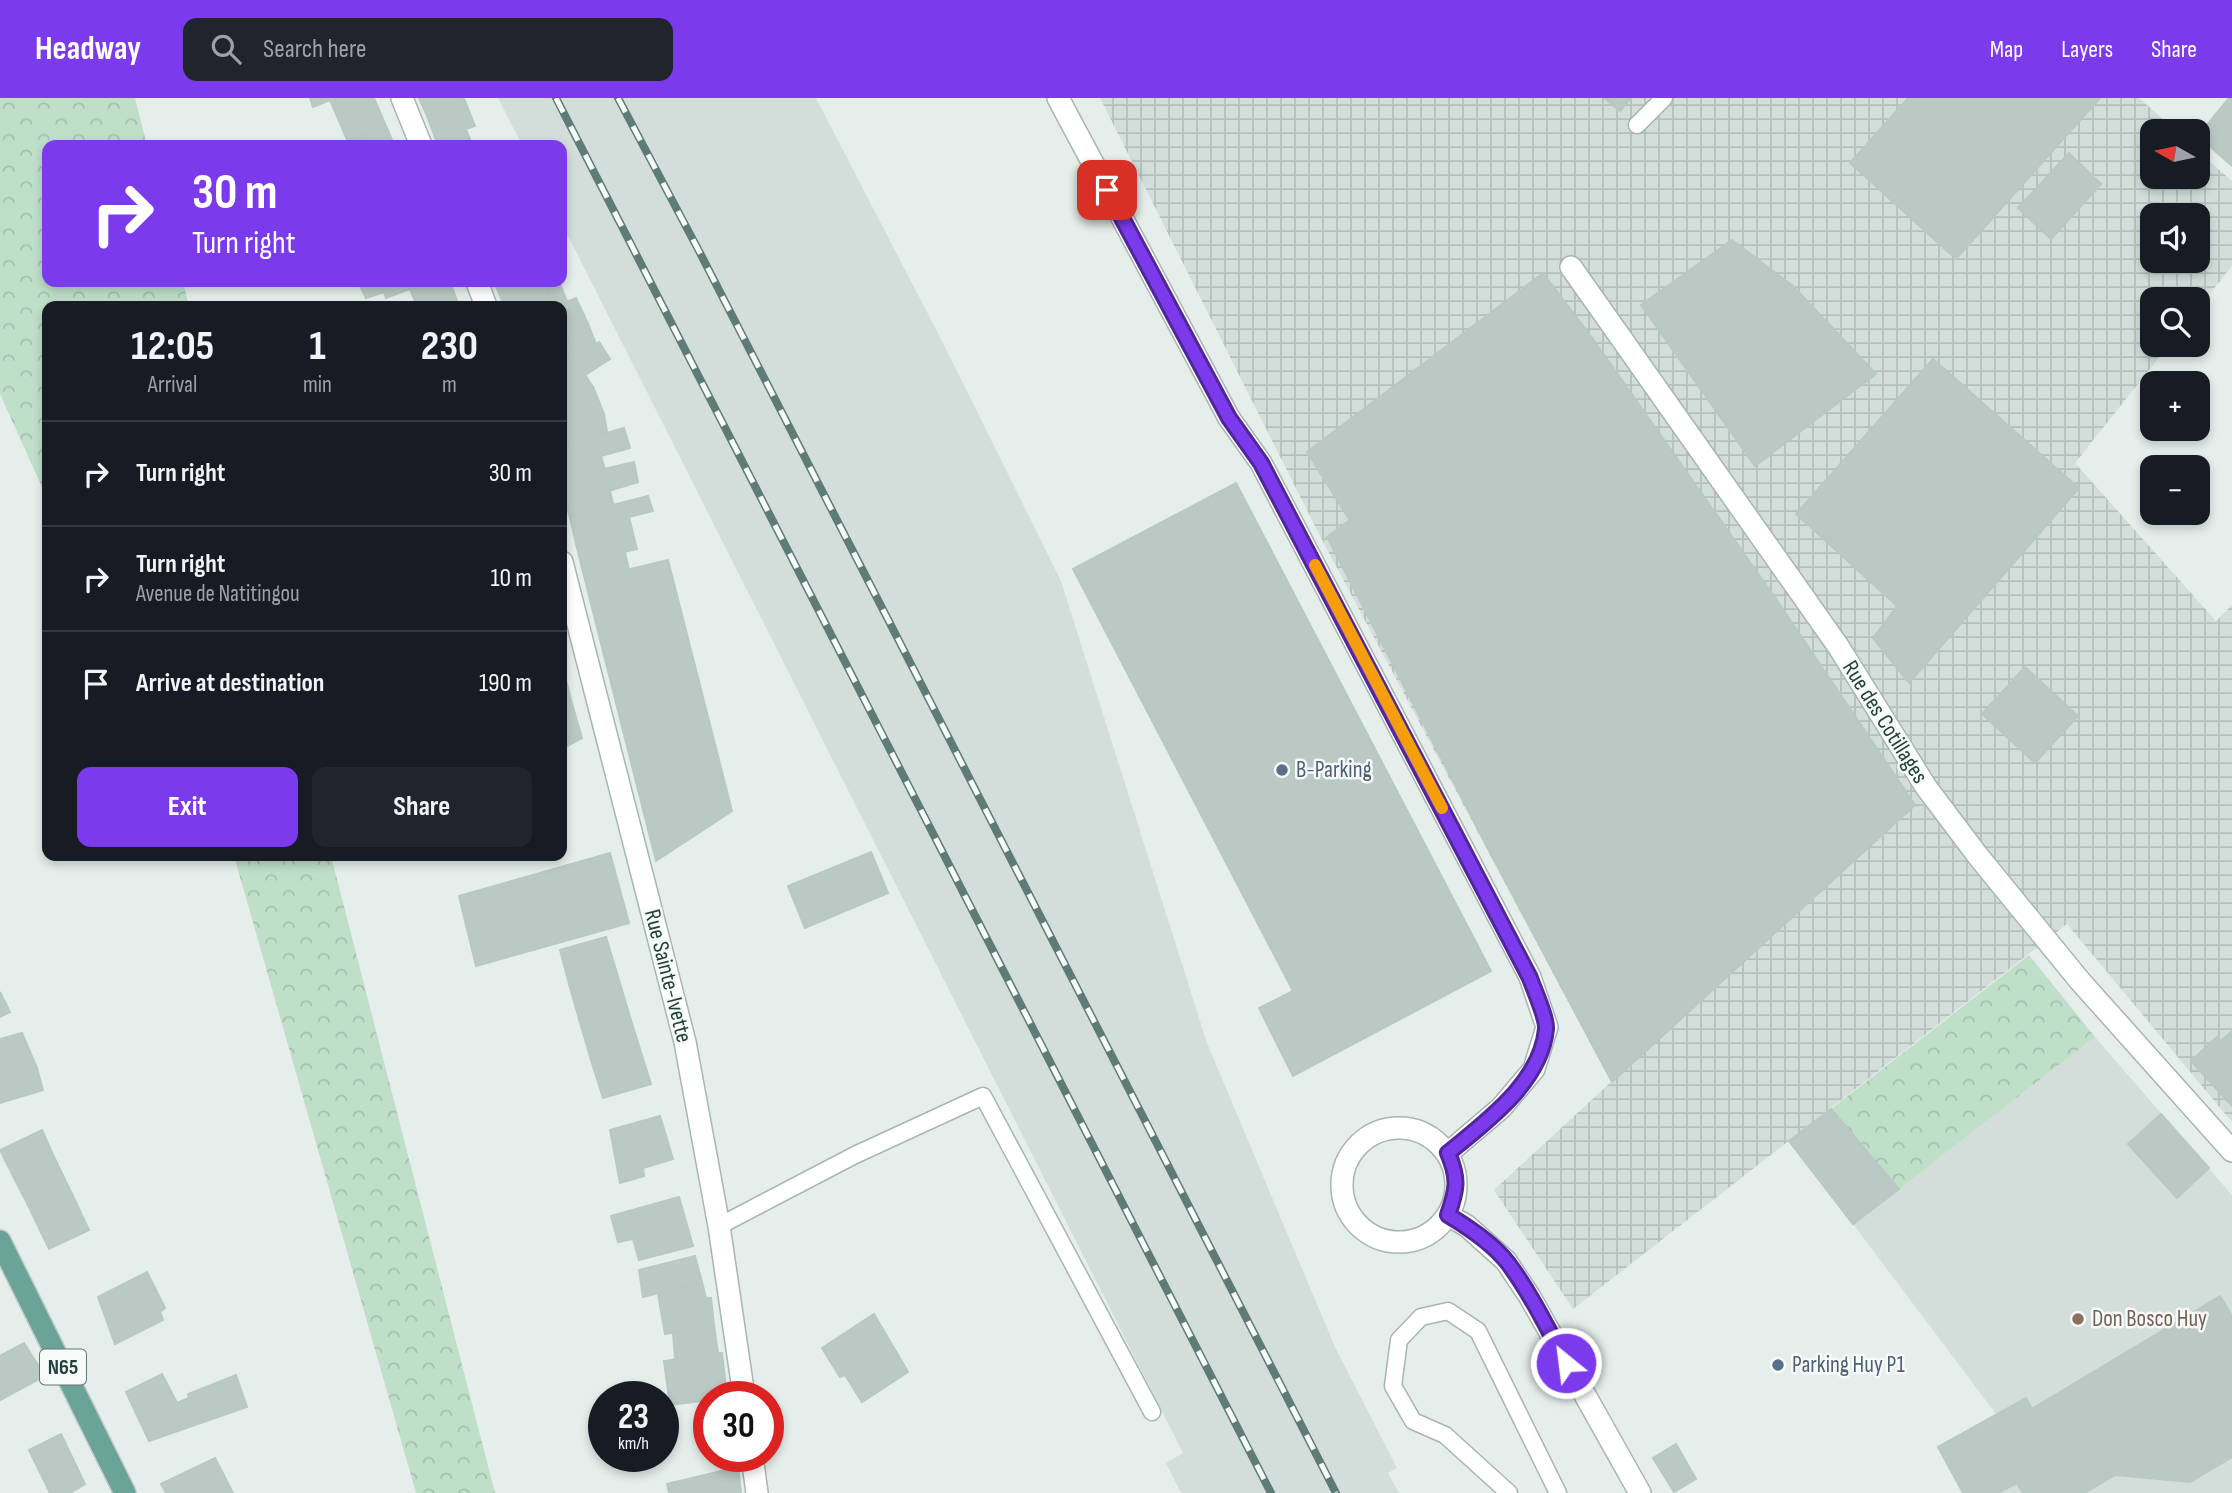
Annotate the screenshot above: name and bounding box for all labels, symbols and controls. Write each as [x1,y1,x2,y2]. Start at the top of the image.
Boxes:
search box [183,18,673,81]
text: Headway [35,29,141,69]
icon: search [207,30,245,68]
text: Search here [263,34,366,65]
text: Map [1990,35,2023,64]
text: Layers [2061,35,2113,64]
text: Share [2151,35,2197,64]
north arrow [2140,119,2210,189]
map controls [2140,119,2210,525]
pin [1077,160,1137,220]
text: 30 m [192,164,277,223]
icon: right [77,168,168,259]
icon: arrive [1088,171,1126,209]
button: sound [2140,203,2210,273]
text: Turn right [192,224,296,263]
button: search [2140,287,2210,357]
text: 12:05 [131,321,214,372]
text: 1 [309,321,326,372]
text: 230 [421,321,478,372]
text: Arrival [148,371,197,399]
text: min [303,371,332,399]
text: m [442,371,457,399]
button: + [2140,371,2210,441]
icon: right [77,455,115,493]
button: − [2140,455,2210,525]
text: Turn right [136,458,225,489]
text: 30 m [489,458,532,489]
text: Turn right [136,549,225,580]
icon: right [77,560,115,598]
text: 10 m [490,563,532,594]
text: Avenue de Natitingou [136,580,300,608]
street label: Rue des Cotillages [1836,655,1934,789]
icon: arrive [77,665,115,703]
text: Arrive at destination [136,668,324,699]
text: 190 m [479,668,532,699]
place label: B-Parking [1296,756,1372,784]
marker: B-Parking [1274,762,1290,778]
button: Exit [77,767,298,847]
button: Share [312,767,532,847]
street label: Rue Sainte-Ivette [638,906,698,1046]
place label: Don Bosco Huy [2092,1305,2207,1333]
marker: Don Bosco Huy [2070,1311,2086,1327]
position arrow [1529,1326,1603,1400]
road number: N65 [40,1350,86,1384]
place label: Parking Huy P1 [1792,1351,1905,1379]
marker: Parking Huy P1 [1770,1357,1786,1373]
speed limit sign: 30 [693,1381,784,1472]
text: 23 [618,1396,649,1439]
text: km/h [618,1433,649,1454]

